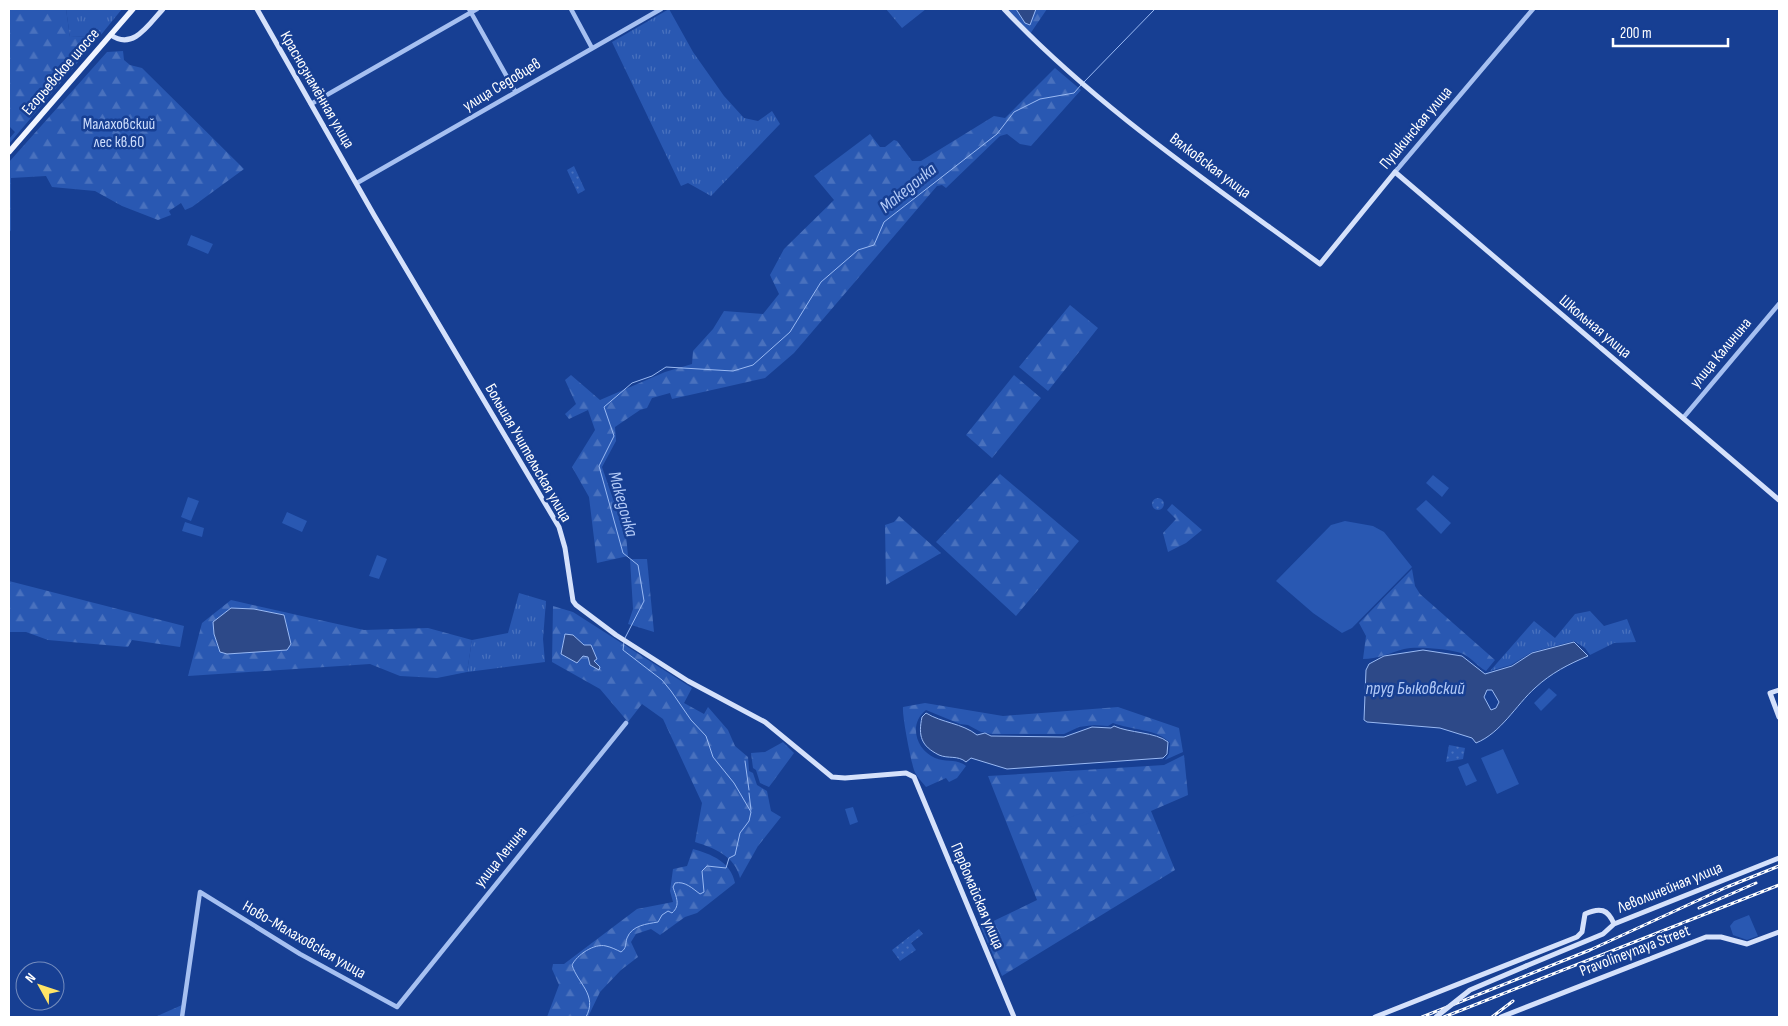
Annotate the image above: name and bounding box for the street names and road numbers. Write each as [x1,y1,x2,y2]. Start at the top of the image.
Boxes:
street label: Егорьевское шоссе [18,25,104,119]
street label: Краснознамённая улица [276,28,358,152]
street label: улица Седовцев [460,54,544,116]
street label: Пушкинская улица [1376,83,1456,173]
street label: Вялковская улица [1166,129,1254,203]
street label: Школьная улица [1555,291,1635,363]
street label: улица Калинина [1686,314,1756,392]
street label: Большая Учительская улица [481,380,575,526]
street label: улица Ленина [471,822,531,892]
street label: Первомайская улица [946,840,1008,952]
street label: Леволинейная улица [1614,858,1725,918]
street label: Ново-Малаховская улица [239,897,369,983]
street label: Pravolineynaya Street [1577,921,1693,981]

